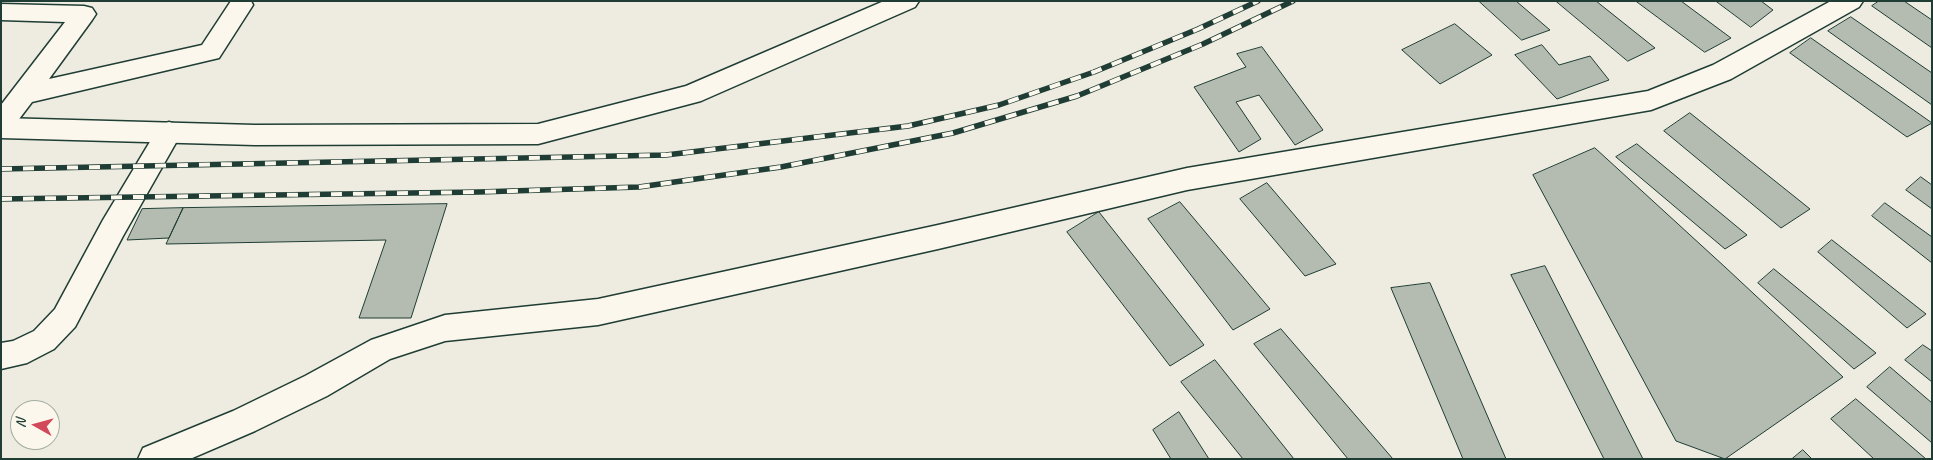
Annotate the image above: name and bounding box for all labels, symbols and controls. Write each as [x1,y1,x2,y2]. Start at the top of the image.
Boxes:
north arrow [10,400,60,450]
text: N [12,418,30,429]

